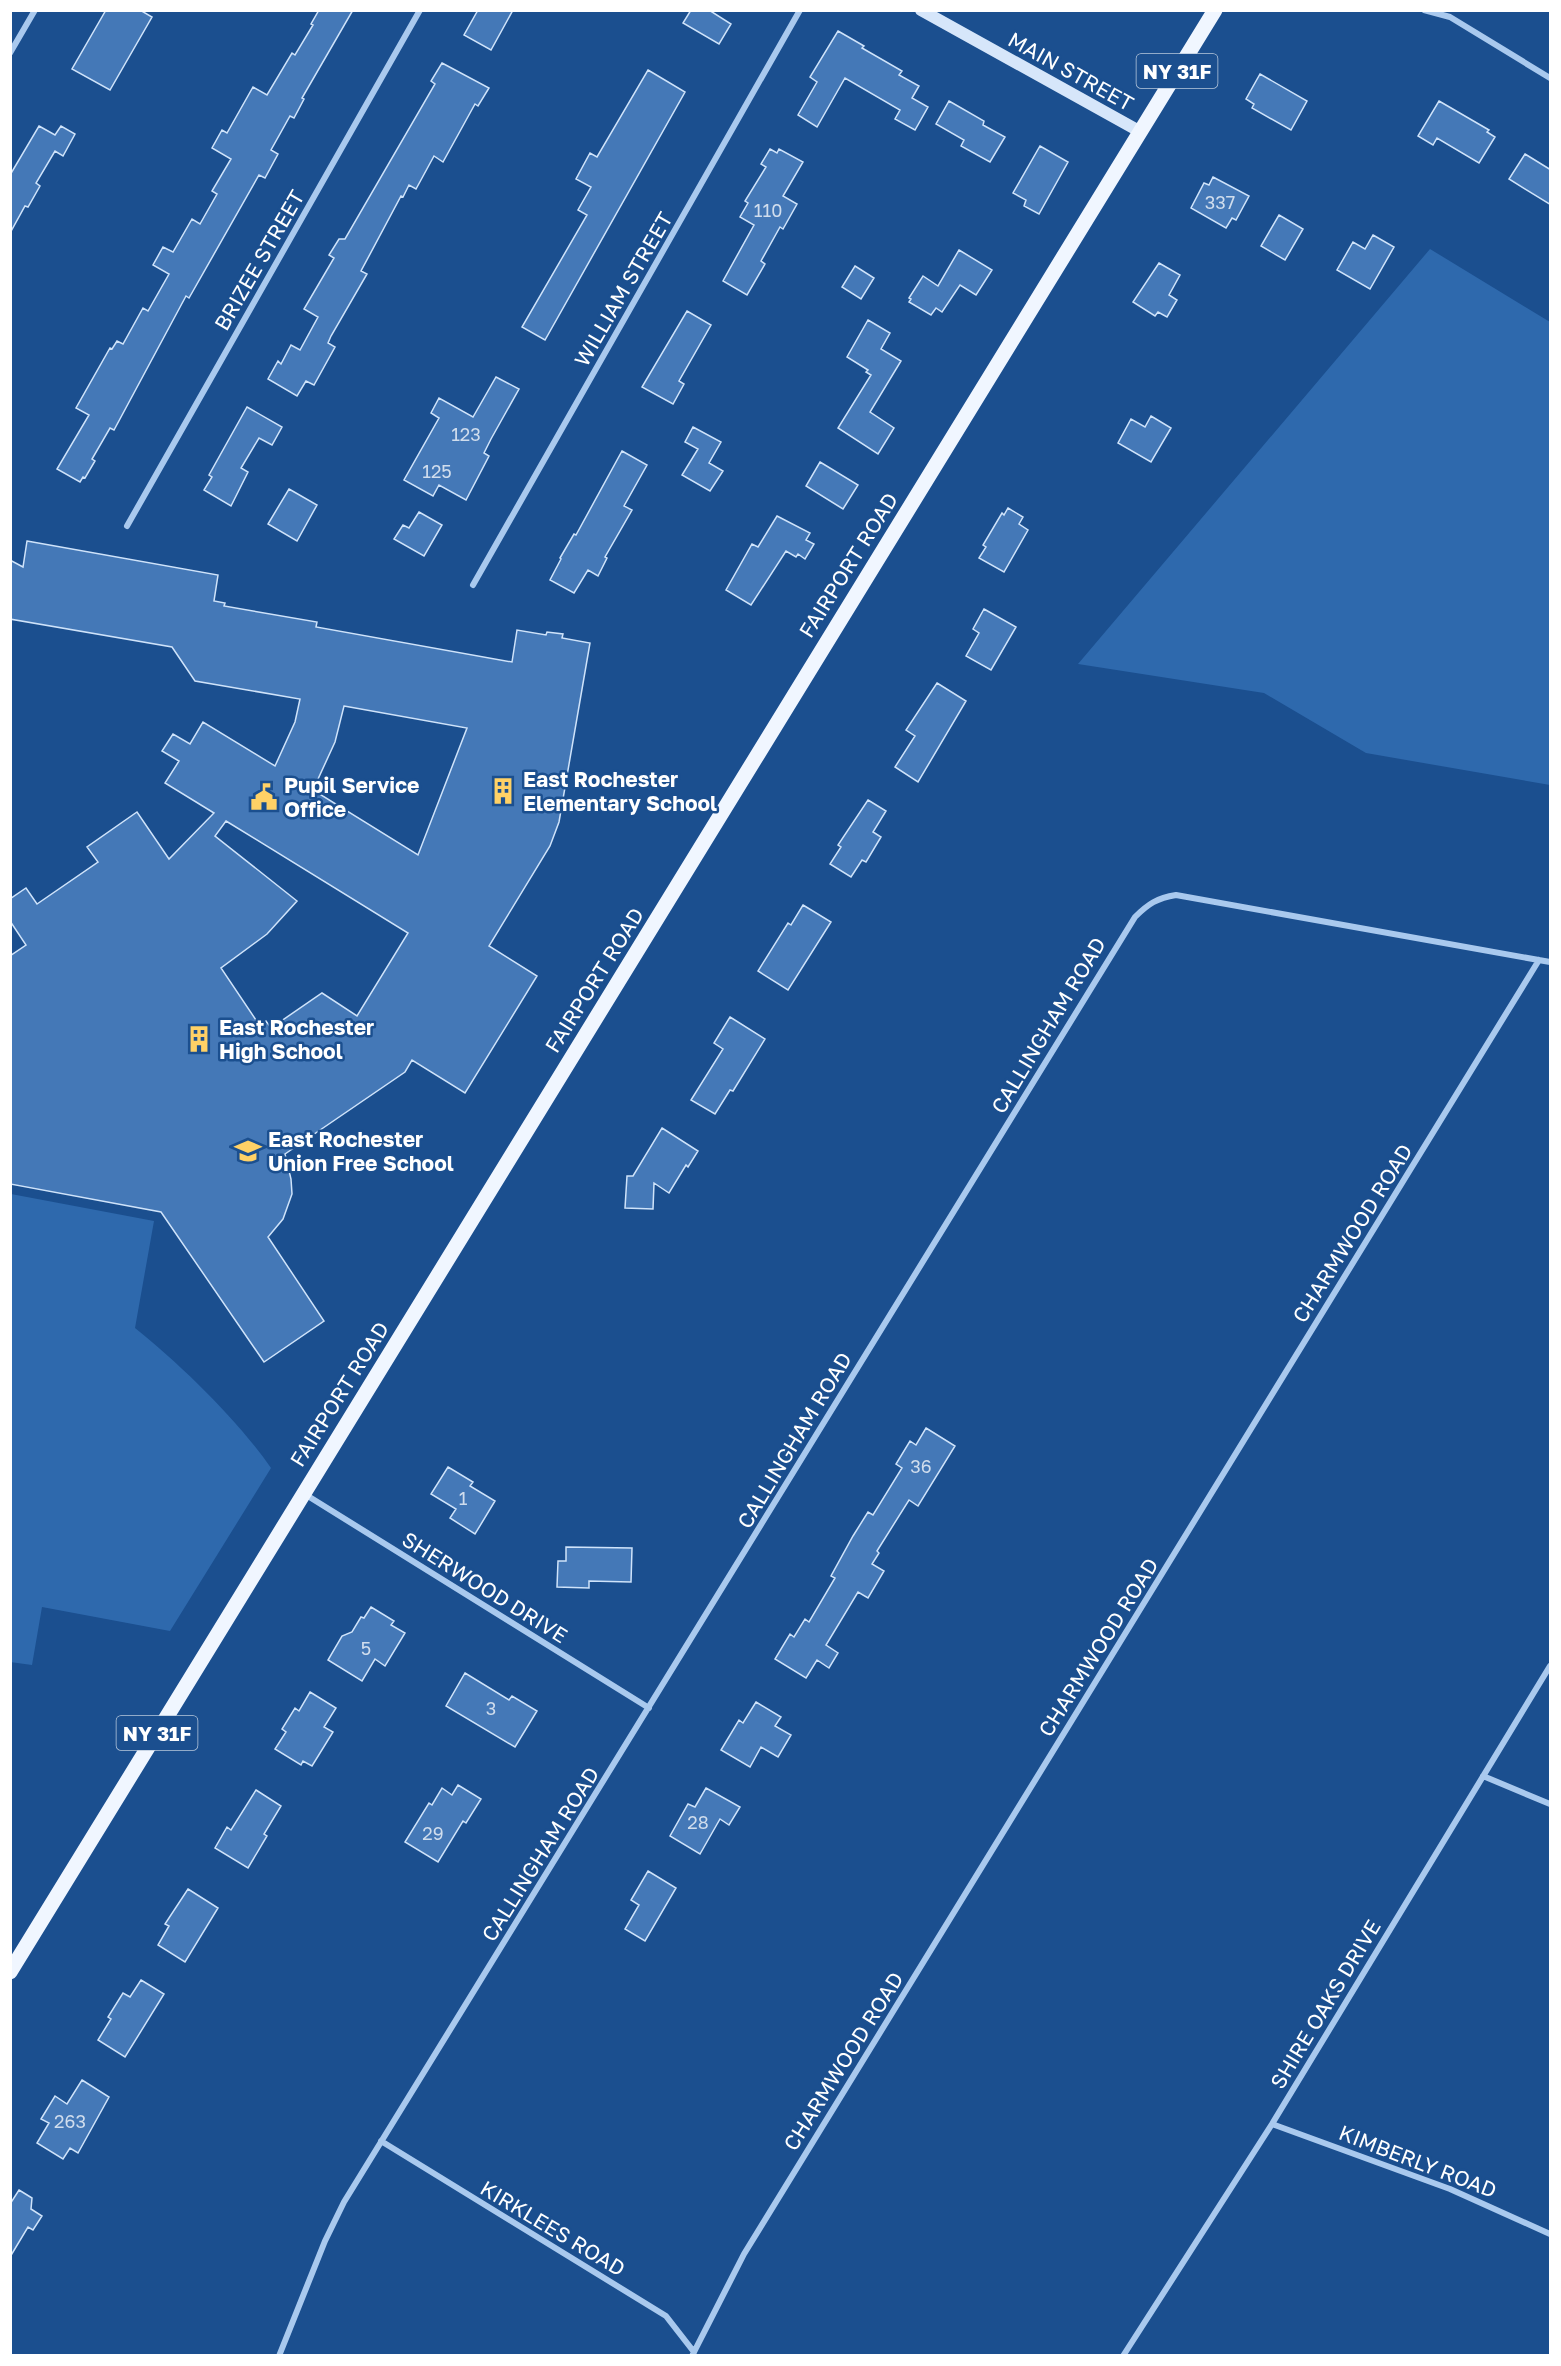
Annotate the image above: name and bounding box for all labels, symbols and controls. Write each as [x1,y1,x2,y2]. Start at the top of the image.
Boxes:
street label: MAIN STREET [1004,26,1138,116]
road number: NY 31F [1136,54,1218,88]
street label: BRIZEE STREET [208,185,310,335]
house number: 337 [1205,191,1235,213]
house number: 110 [754,199,782,221]
street label: WILLIAM STREET [568,207,678,371]
house number: 123 [451,423,481,445]
house number: 125 [422,460,452,482]
street label: FAIRPORT ROAD [793,488,903,642]
place label: East Rochester Elementary School [523,766,717,816]
place label: Pupil Service Office [284,772,420,822]
building icon: East Rochester Elementary School [488,776,518,806]
public building icon: Pupil Service Office [249,782,279,812]
street label: FAIRPORT ROAD [539,903,649,1057]
street label: CALLINGHAM ROAD [985,932,1111,1118]
place label: East Rochester High School [219,1014,374,1064]
building icon: East Rochester High School [184,1024,214,1054]
place label: East Rochester Union Free School [268,1126,454,1176]
school or university icon: East Rochester Union Free School [233,1136,263,1166]
street label: CHARMWOOD ROAD [1286,1139,1418,1327]
street label: FAIRPORT ROAD [284,1317,394,1471]
street label: CALLINGHAM ROAD [731,1347,857,1533]
house number: 36 [910,1455,932,1477]
house number: 1 [459,1487,468,1509]
street label: SHERWOOD DRIVE [398,1526,572,1648]
street label: CHARMWOOD ROAD [1032,1553,1164,1741]
house number: 5 [361,1637,371,1659]
house number: 3 [486,1697,496,1719]
road number: NY 31F [116,1716,198,1750]
street label: CALLINGHAM ROAD [476,1762,604,1946]
house number: 28 [687,1811,709,1833]
house number: 29 [422,1822,444,1844]
street label: SHIRE OAKS DRIVE [1264,1915,1386,2093]
street label: CHARMWOOD ROAD [777,1967,909,2155]
house number: 263 [54,2110,86,2132]
street label: KIMBERLY ROAD [1336,2119,1500,2203]
street label: KIRKLEES ROAD [476,2175,630,2281]

